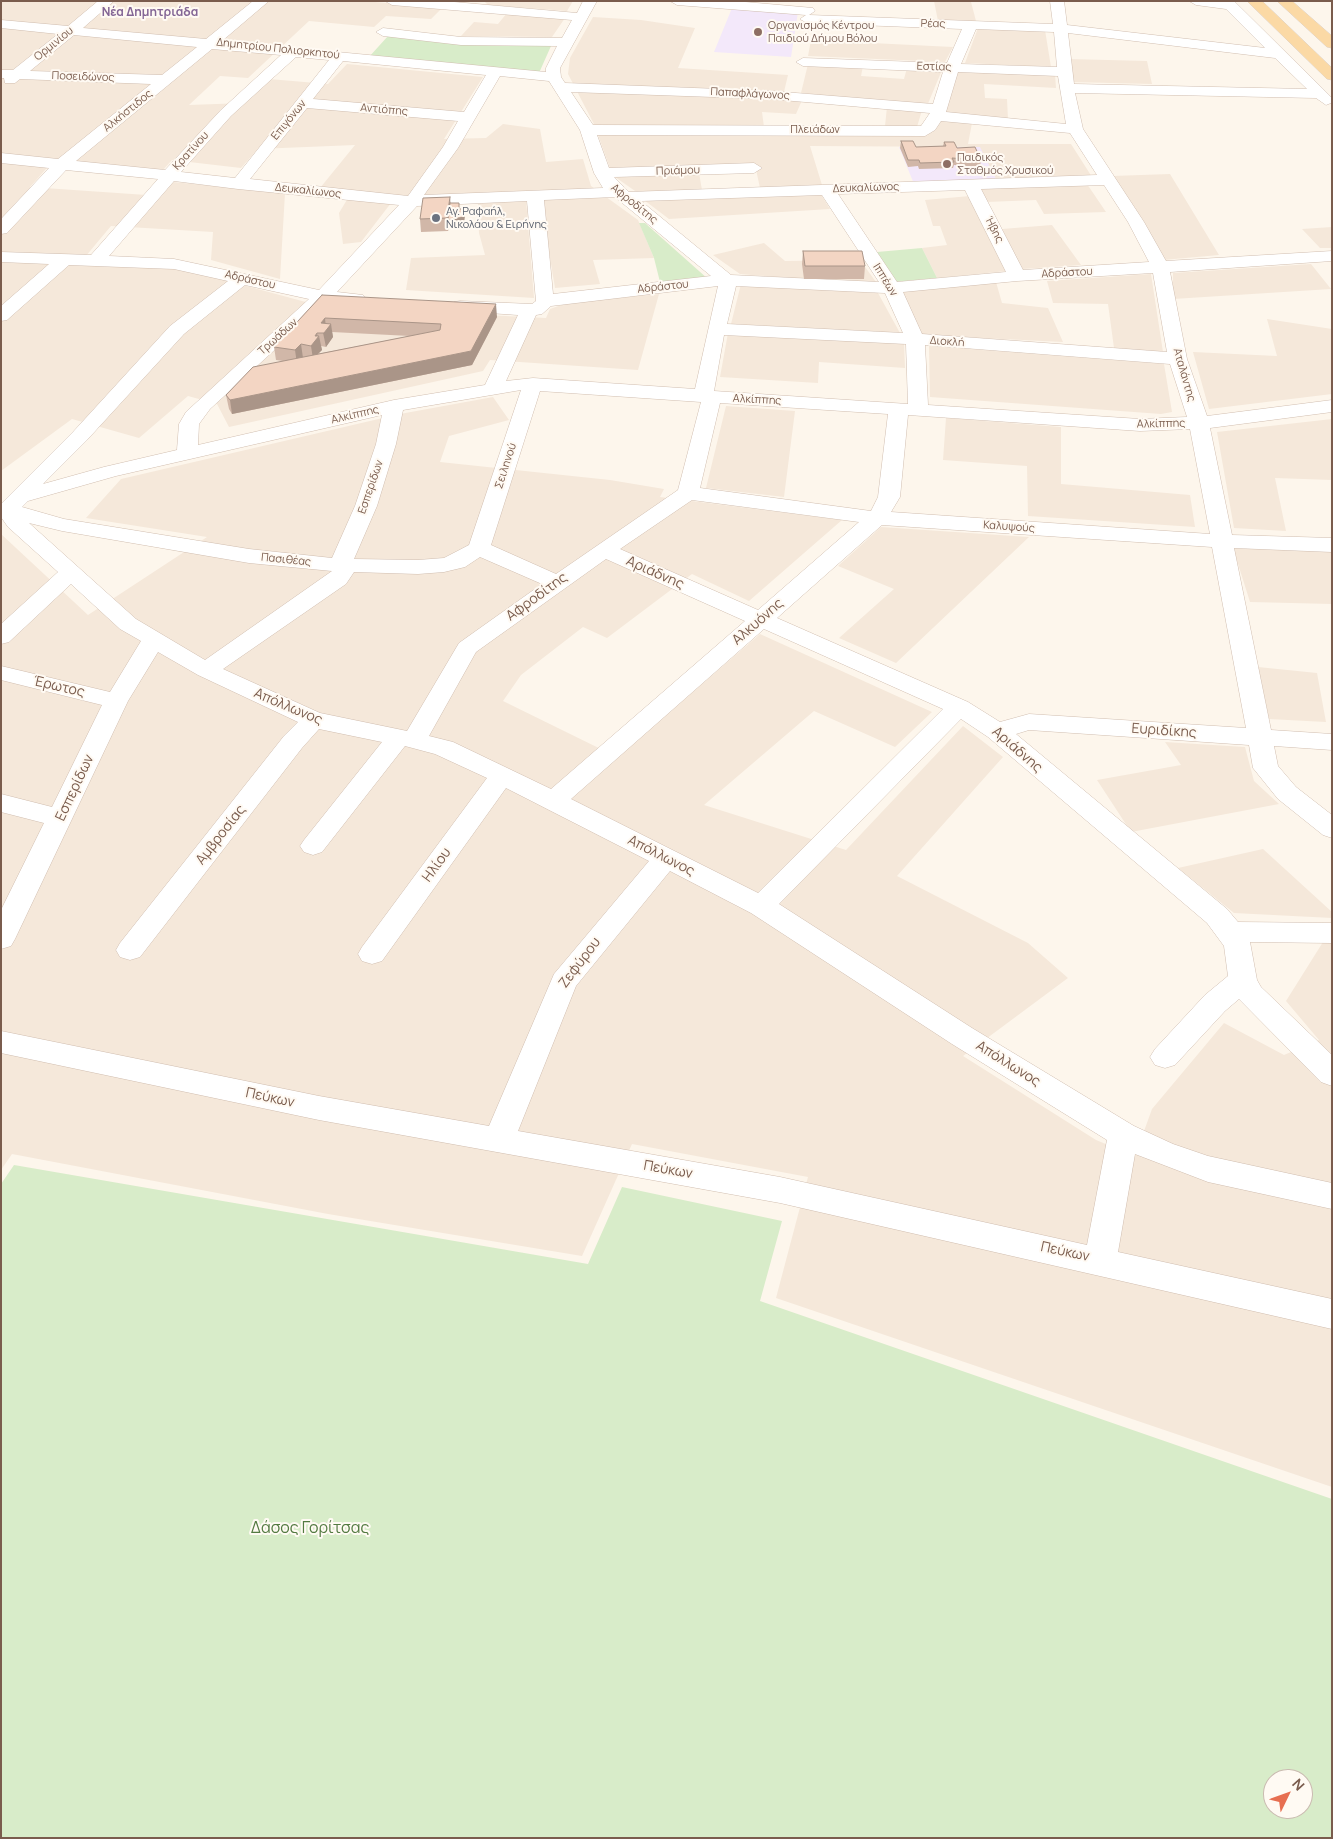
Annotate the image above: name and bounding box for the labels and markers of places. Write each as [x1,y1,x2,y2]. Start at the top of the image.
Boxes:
place label: Οργανισμός Κέντρου Παιδιού Δήμου Βόλου [768,19,878,45]
marker: Οργανισμός Κέντρου Παιδιού Δήμου Βόλου [752,26,764,38]
place label: Παιδικός Σταθμός Χρυσικού [957,151,1053,177]
marker: Παιδικός Σταθμός Χρυσικού [941,158,953,170]
place label: Αγ. Ραφαήλ, Νικολάου & Ειρήνης [446,205,547,231]
marker: Αγ. Ραφαήλ, Νικολάου & Ειρήνης [430,212,442,224]

